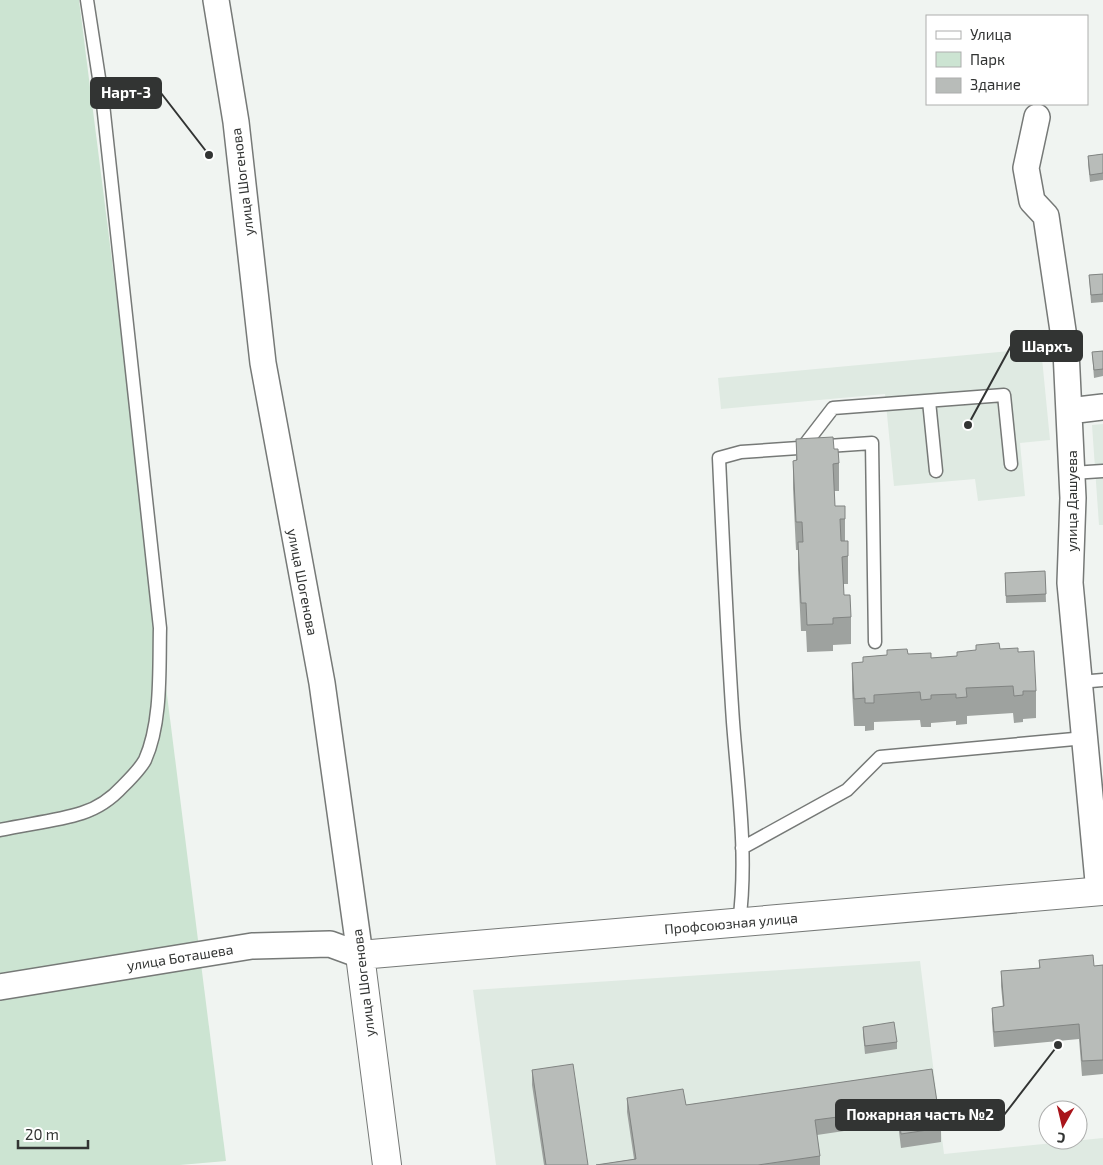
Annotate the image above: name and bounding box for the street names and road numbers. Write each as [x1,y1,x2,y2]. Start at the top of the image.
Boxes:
street label: улица Шогенова [227,127,257,237]
street label: улица Дашуева [1063,450,1080,552]
street label: улица Шогенова [284,527,322,637]
street label: Профсоюзная улица [663,909,799,937]
street label: улица Шогенова [348,928,378,1038]
street label: улица Боташева [126,940,234,974]

